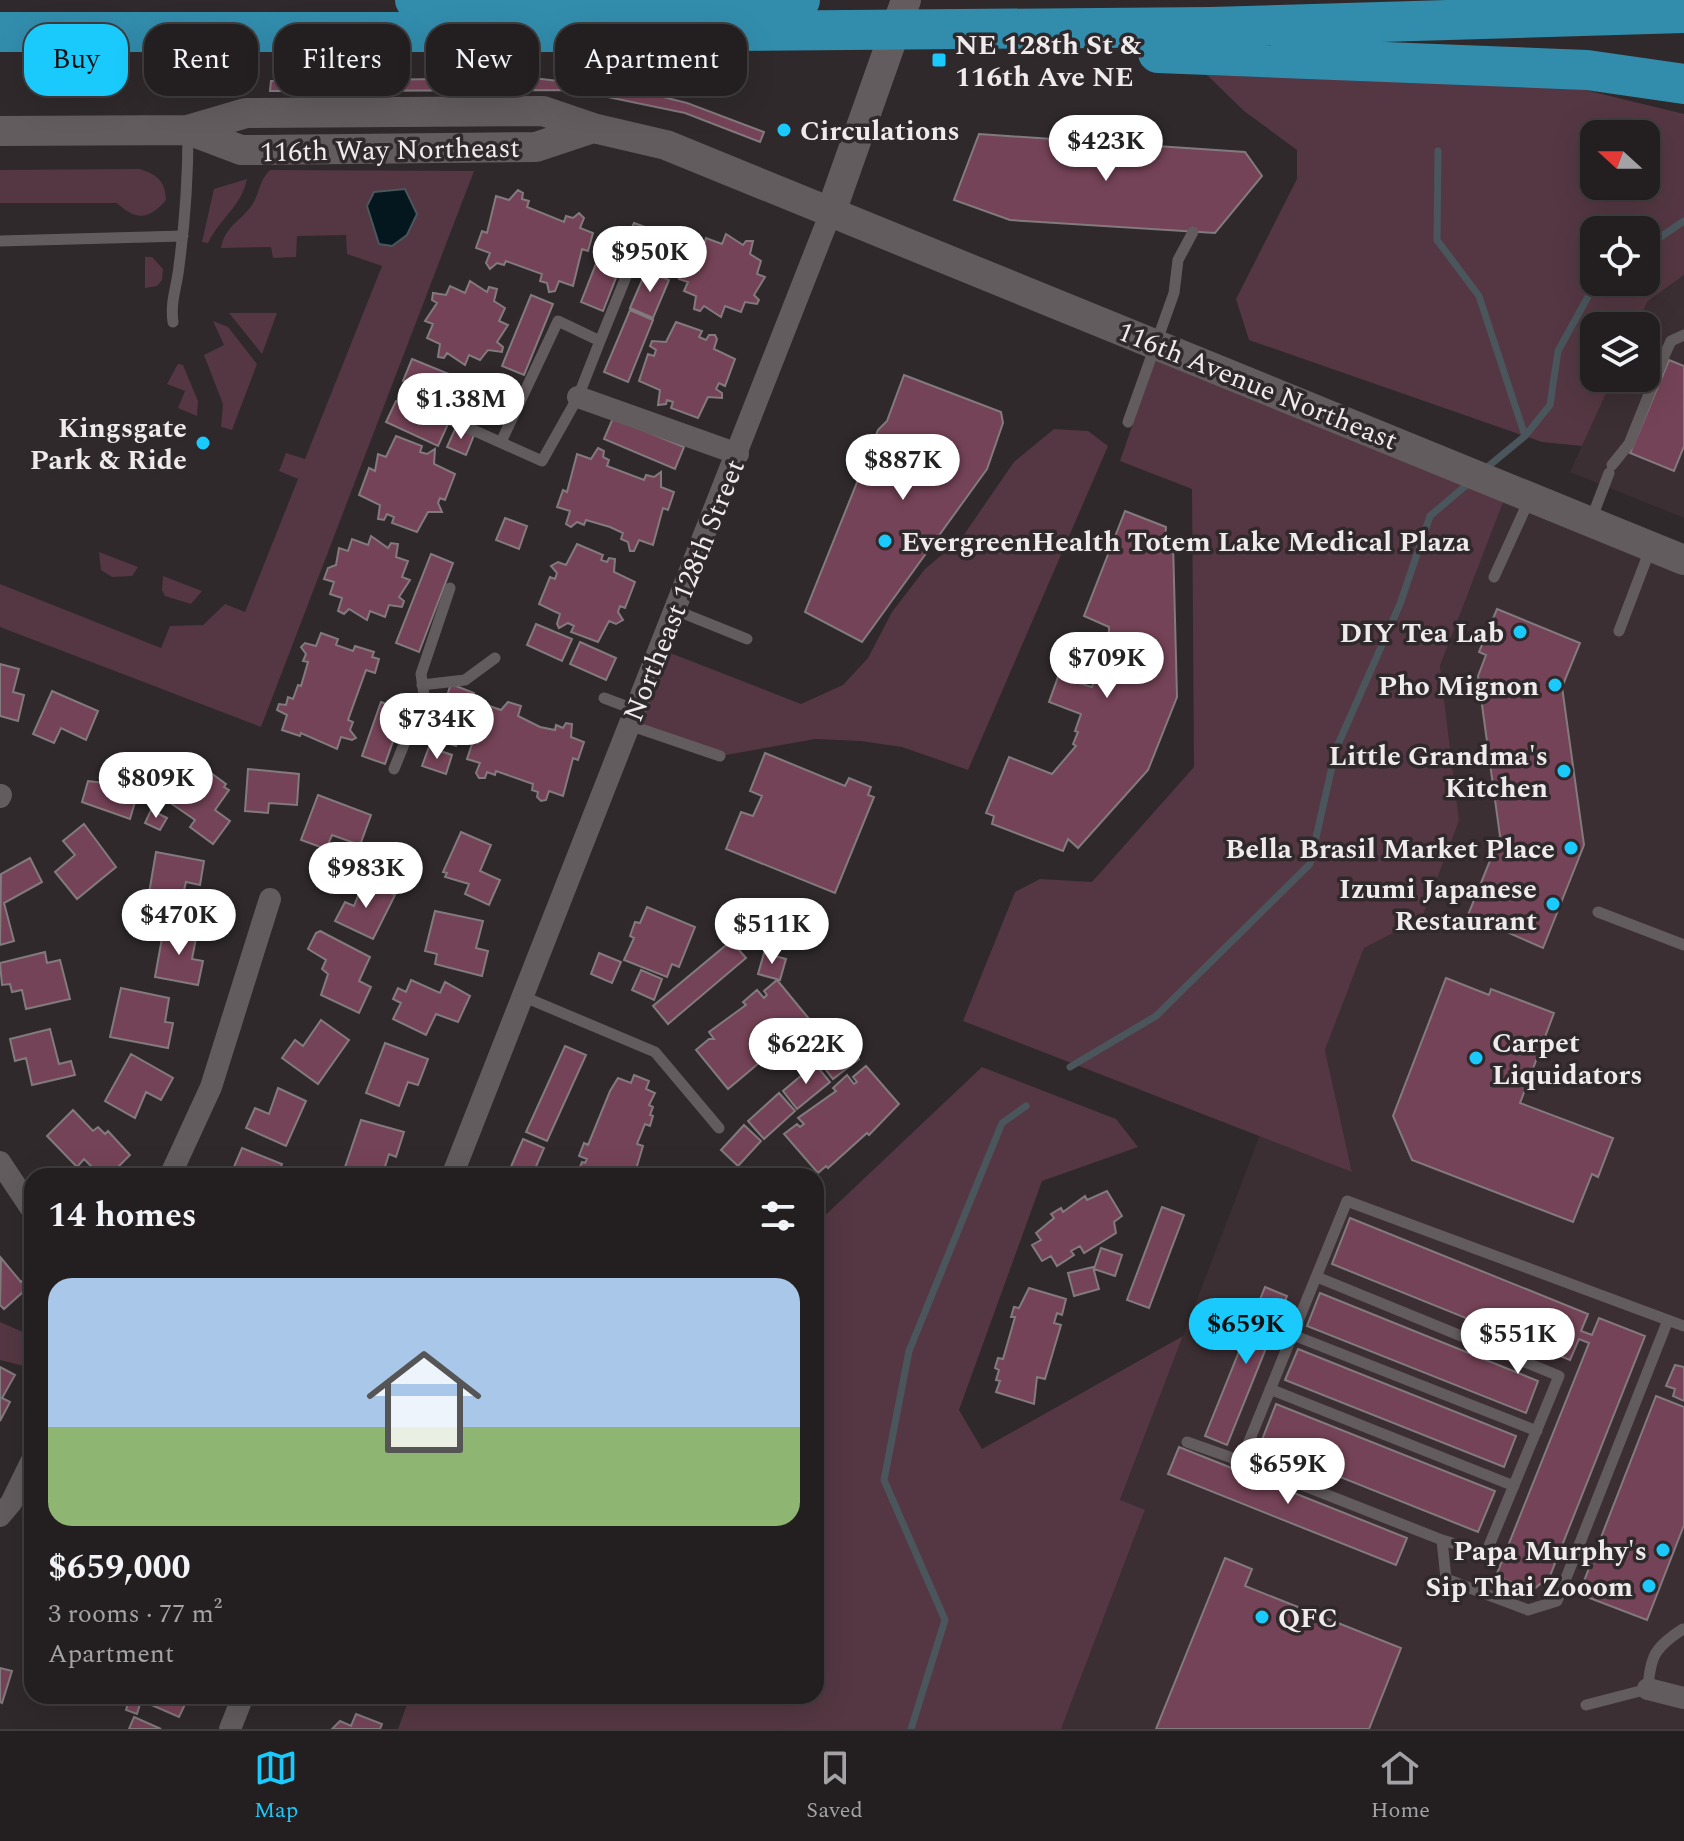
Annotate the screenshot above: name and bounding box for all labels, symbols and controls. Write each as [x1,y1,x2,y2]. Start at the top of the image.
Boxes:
chip: Buy [24,24,128,96]
chip: Rent [144,24,258,96]
chip: Filters [274,24,410,96]
chip: New [426,24,539,96]
chip: Apartment [555,24,747,96]
place label: NE 128th St & 116th Ave NE [955,24,1142,99]
marker: NE 128th St & 116th Ave NE [930,51,948,69]
place label: Circulations [800,110,960,153]
pin: $423K [1050,115,1162,183]
north arrow [1580,120,1660,200]
map controls [1580,120,1660,392]
marker: Circulations [775,121,793,139]
text: $423K [1067,121,1145,161]
street label: 116th Way Northeast [260,127,520,174]
button: locate [1580,216,1660,296]
pin: $950K [594,226,706,294]
text: $950K [611,232,689,272]
street label: 116th Avenue Northeast [1111,311,1404,462]
button: layers [1580,312,1660,392]
pin: $1.38M [396,373,526,441]
text: $1.38M [415,379,507,419]
place label: Kingsgate Park & Ride [30,407,187,482]
marker: Kingsgate Park & Ride [194,434,212,452]
pin: $887K [847,434,959,502]
text: $887K [864,440,942,480]
street label: Northeast 128th Street [612,453,757,728]
place label: EvergreenHealth Totem Lake Medical Plaza [901,521,1471,564]
marker: EvergreenHealth Totem Lake Medical Plaza [876,532,894,550]
place label: DIY Tea Lab [1340,612,1504,655]
marker: DIY Tea Lab [1511,623,1529,641]
pin: $709K [1051,632,1163,700]
text: $709K [1068,638,1146,678]
place label: Pho Mignon [1378,665,1539,708]
marker: Pho Mignon [1546,676,1564,694]
pin: $734K [381,693,493,761]
text: $734K [398,699,476,739]
place label: Little Grandma's Kitchen [1329,735,1548,810]
pin: $809K [100,752,212,820]
text: $809K [117,758,195,798]
marker: Little Grandma's Kitchen [1555,762,1573,780]
place label: Bella Brasil Market Place [1225,828,1555,871]
marker: Bella Brasil Market Place [1562,839,1580,857]
pin: $983K [310,842,422,910]
text: $983K [327,848,405,888]
place label: Izumi Japanese Restaurant [1339,868,1537,943]
pin: $470K [123,889,235,957]
text: $470K [140,895,218,935]
marker: Izumi Japanese Restaurant [1544,895,1562,913]
pin: $511K [716,898,828,966]
text: $511K [733,904,811,944]
pin: $622K [750,1018,862,1086]
place label: Carpet Liquidators [1492,1022,1642,1097]
text: $622K [767,1024,845,1064]
marker: Carpet Liquidators [1467,1049,1485,1067]
text: 14 homes [48,1190,197,1242]
icon: filters [756,1194,800,1238]
pin: $659K [1190,1298,1302,1366]
text: $659K [1207,1304,1285,1344]
pin: $551K [1462,1308,1574,1376]
text: $551K [1479,1314,1557,1354]
icon: home [352,1330,496,1474]
pin: $659K [1232,1438,1344,1506]
text: $659K [1249,1444,1327,1484]
place label: Papa Murphy's [1453,1530,1647,1573]
marker: Papa Murphy's [1654,1541,1672,1559]
text: $659,000 [48,1542,191,1594]
place label: Sip Thai Zooom [1425,1566,1633,1609]
marker: Sip Thai Zooom [1640,1577,1658,1595]
text: 3 rooms · 77 m² [48,1594,222,1634]
place label: QFC [1278,1597,1338,1640]
marker: QFC [1253,1608,1271,1626]
text: Apartment [48,1634,174,1674]
tab: Map [254,1746,298,1827]
tab: Saved [806,1746,863,1827]
tab: Home [1371,1746,1430,1827]

